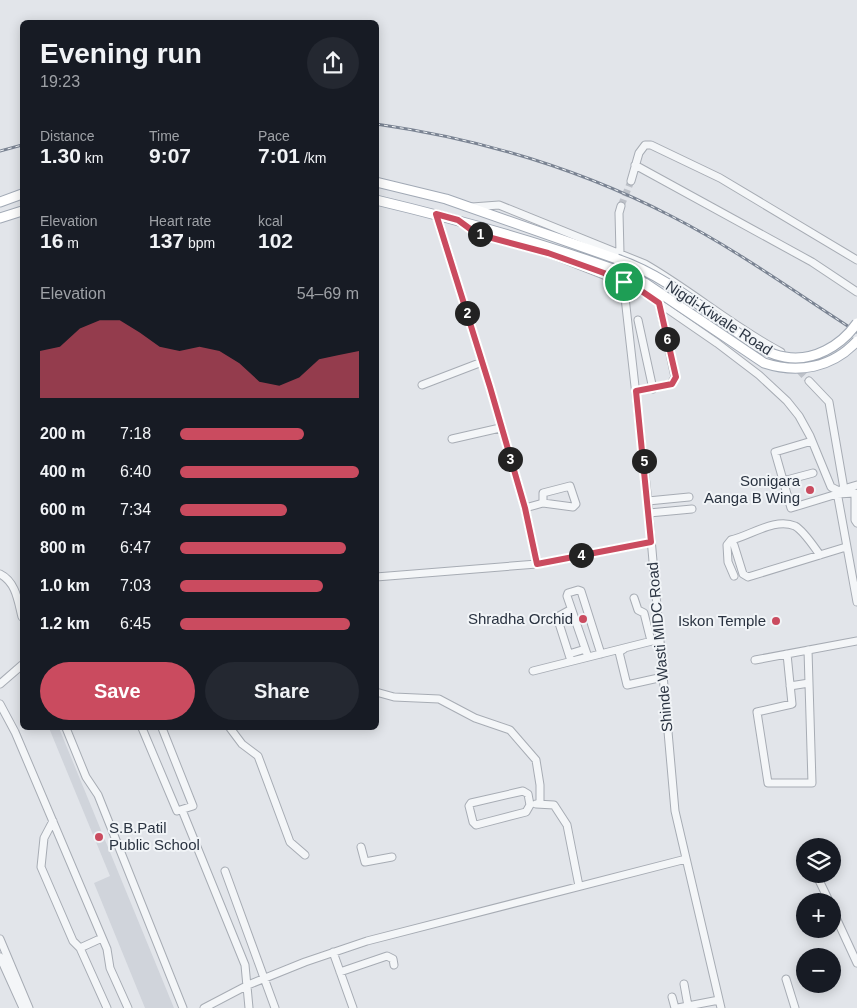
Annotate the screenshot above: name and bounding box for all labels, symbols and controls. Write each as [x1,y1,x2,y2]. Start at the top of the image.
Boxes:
button: share [307,37,359,89]
text: Evening run [40,38,202,69]
text: 19:23 [40,73,80,90]
text: Distance [40,128,94,144]
text: Time [149,128,180,144]
text: Pace [258,128,290,144]
text: 1.30 [40,144,81,167]
text: 9:07 [149,144,191,167]
text: 7:01 [258,144,300,167]
text: km [81,150,103,166]
text: /km [300,150,326,166]
text: Elevation [40,213,98,229]
text: Heart rate [149,213,211,229]
text: kcal [258,213,283,229]
pin: 1 [468,222,492,246]
text: 1 [477,226,484,242]
text: 16 [40,229,63,252]
text: 137 [149,229,184,252]
text: 102 [258,229,293,252]
text: m [63,235,79,251]
text: bpm [184,235,215,251]
pin [603,261,645,303]
icon: arrive [610,268,638,296]
street label: Nigdi-Kiwale Road [663,277,776,358]
text: Elevation [40,285,106,302]
text: 54–69 m [297,285,359,302]
pin: 2 [454,300,480,326]
text: 2 [464,305,471,321]
pin: 6 [654,326,680,352]
text: 6 [664,331,671,347]
text: 200 m [40,425,85,442]
text: 7:18 [120,425,151,442]
pin: 3 [498,446,522,472]
pin: 5 [632,448,656,474]
text: 3 [507,451,514,467]
text: 5 [641,453,648,469]
text: 400 m [40,463,85,480]
text: 6:40 [120,463,151,480]
place label: Sonigara Aanga B Wing [704,472,801,506]
marker: Sonigara Aanga B Wing [804,484,816,496]
text: 600 m [40,501,85,518]
text: 7:34 [120,501,151,518]
text: 800 m [40,539,85,556]
text: 6:47 [120,539,151,556]
pin: 4 [568,542,594,568]
text: 4 [578,547,585,563]
street label: Shinde Wasti MIDC Road [644,561,675,733]
text: 1.0 km [40,577,90,594]
text: 7:03 [120,577,151,594]
place label: Shradha Orchid [468,610,573,627]
place label: Iskon Temple [678,612,766,629]
marker: Shradha Orchid [577,613,589,625]
text: 1.2 km [40,615,90,632]
text: 6:45 [120,615,151,632]
marker: Iskon Temple [770,615,782,627]
button: Save [40,662,195,720]
button: Share [205,662,359,720]
place label: S.B.Patil Public School [109,819,200,853]
marker: S.B.Patil Public School [93,831,105,843]
map controls [796,838,841,993]
button: layers [796,838,841,883]
button: + [796,893,841,938]
button: − [796,948,841,993]

